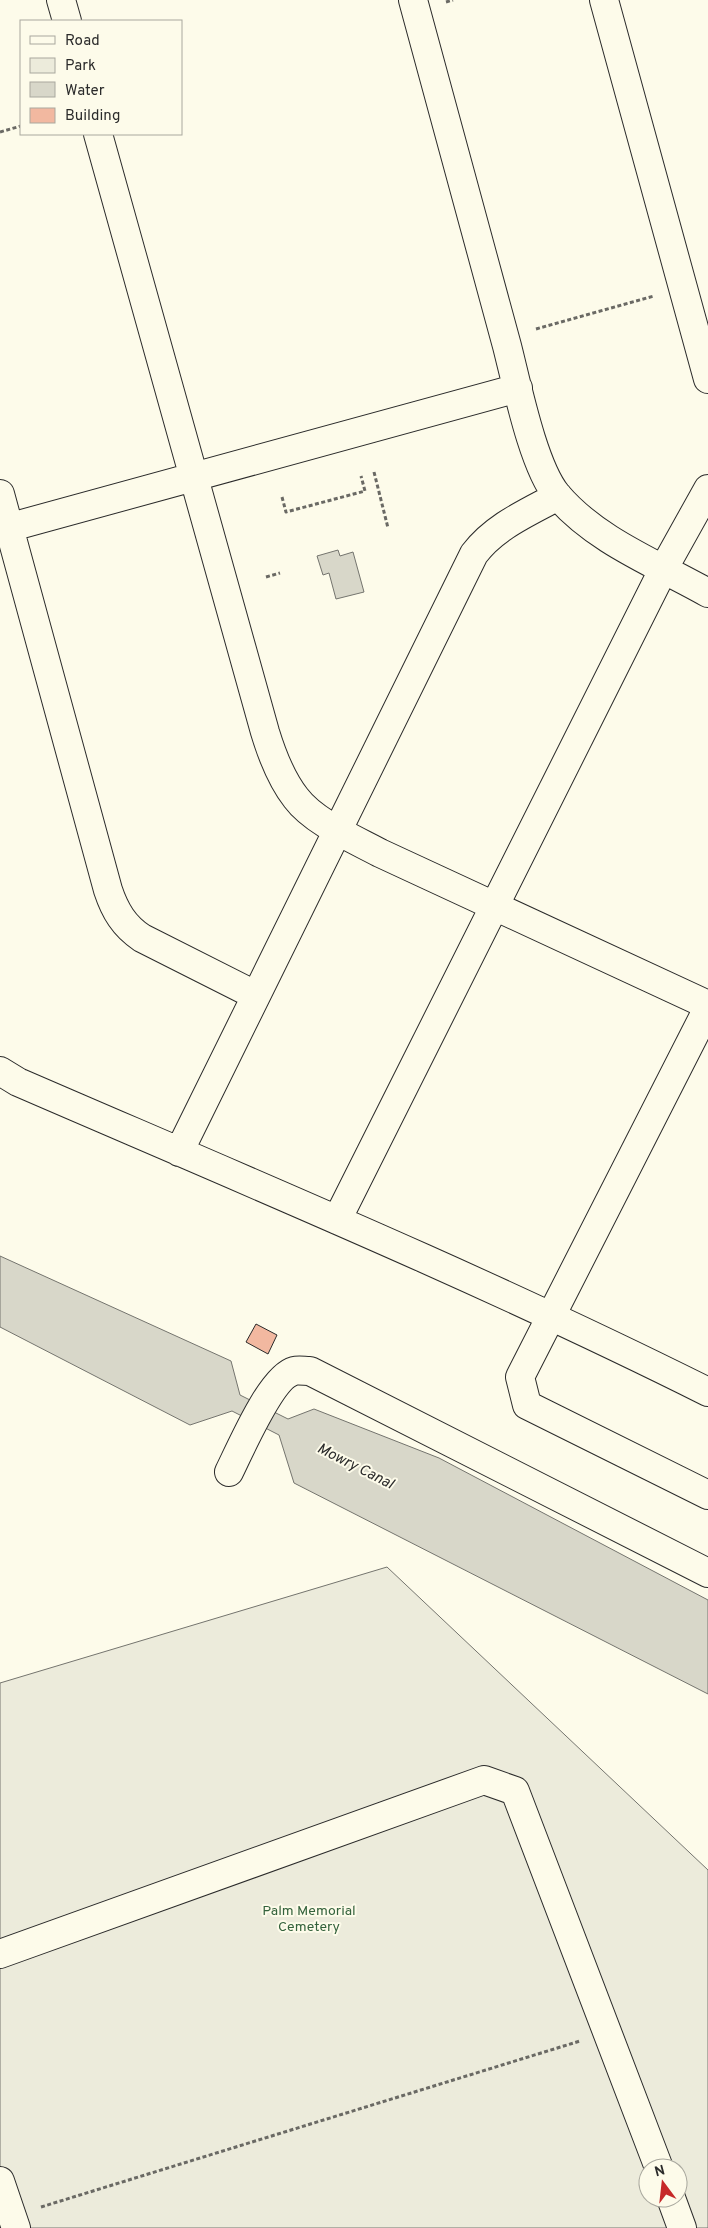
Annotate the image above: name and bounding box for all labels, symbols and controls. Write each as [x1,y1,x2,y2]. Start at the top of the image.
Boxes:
legend [20,20,182,135]
text: Road [65,32,100,51]
text: Park [65,57,96,76]
text: Water [65,82,105,101]
text: Building [65,107,120,126]
water label: Mowry Canal [314,1440,397,1495]
park label: Palm Memorial Cemetery [262,1903,356,1936]
north arrow [638,2158,688,2208]
text: N [653,2162,667,2181]

